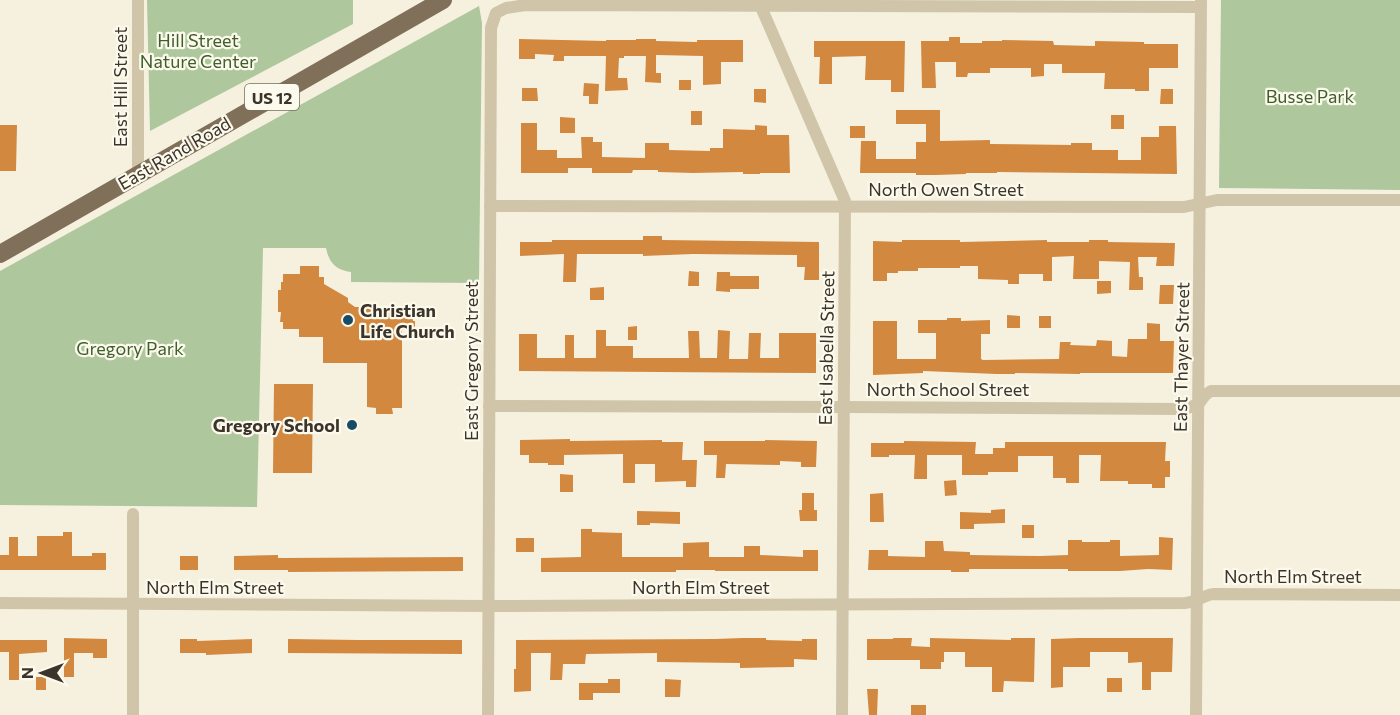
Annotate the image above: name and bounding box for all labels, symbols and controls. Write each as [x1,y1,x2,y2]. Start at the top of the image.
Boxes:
street label: East Hill Street [109,27,131,147]
park label: Hill Street Nature Center [140,29,256,72]
road number: US 12 [245,84,299,110]
park label: Busse Park [1266,85,1355,107]
street label: East Rand Road [114,112,234,194]
street label: North Owen Street [868,178,1024,200]
street label: East Isabella Street [814,270,838,426]
street label: East Gregory Street [460,281,482,441]
street label: East Thayer Street [1169,282,1193,432]
place label: Christian Life Church [360,299,455,342]
marker: Christian Life Church [341,313,355,327]
park label: Gregory Park [76,337,184,359]
street label: North School Street [867,378,1029,400]
place label: Gregory School [213,414,340,436]
marker: Gregory School [345,418,359,432]
street label: North Elm Street [1224,565,1362,587]
street label: North Elm Street [146,576,284,598]
street label: North Elm Street [632,576,770,598]
north arrow [12,643,72,703]
text: N [17,667,36,679]

